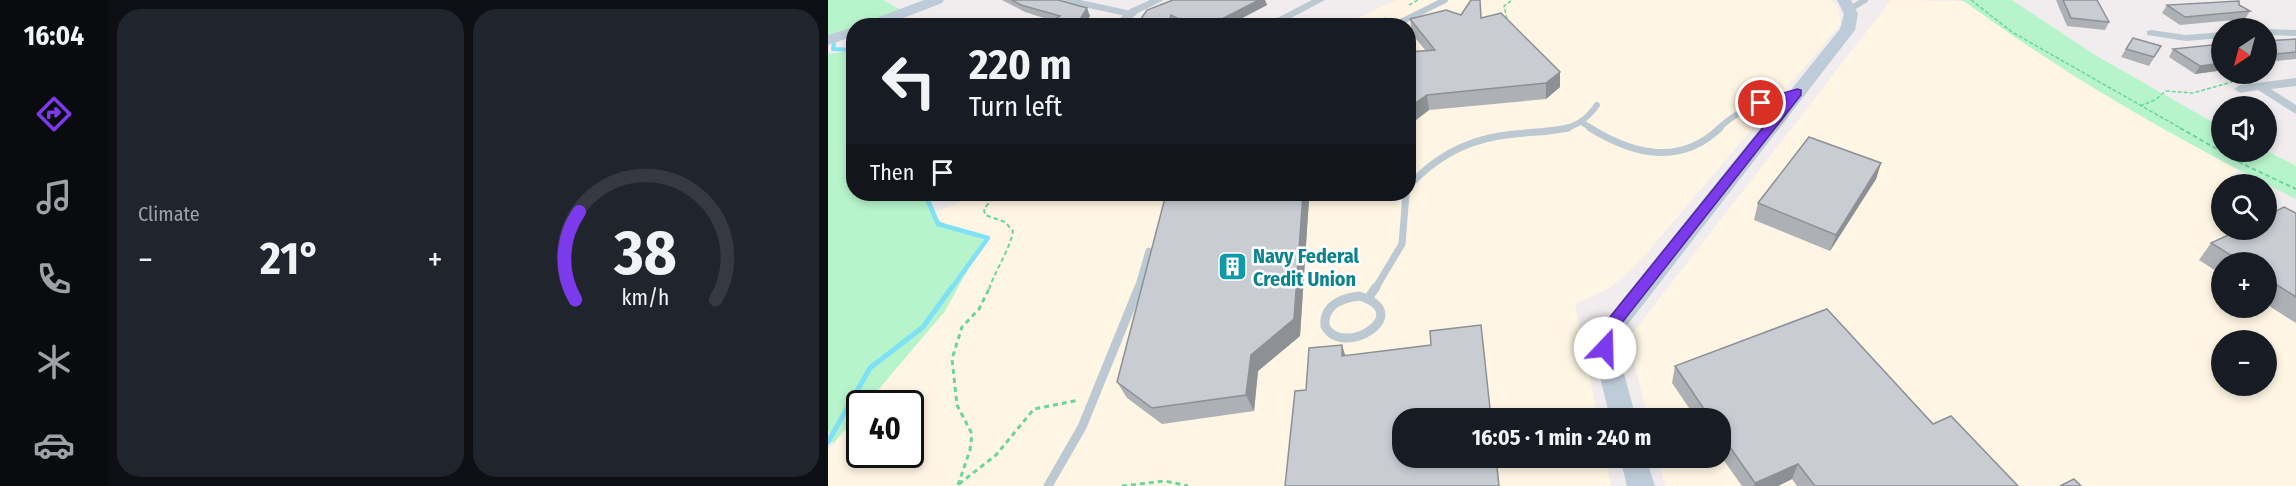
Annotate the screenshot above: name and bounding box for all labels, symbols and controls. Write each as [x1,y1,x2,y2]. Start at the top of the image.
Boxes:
north arrow [2211,18,2277,84]
map controls [2211,18,2277,396]
text: 16:04 [24,20,84,52]
text: 220 m [969,40,1072,90]
icon: left [870,42,948,120]
pin [1735,77,1786,128]
icon: arrive [1744,86,1777,119]
text: Turn left [969,91,1062,123]
icon: directions [33,93,75,135]
button: sound [2211,96,2277,162]
icon: arrive [926,156,959,189]
text: Then [870,159,914,186]
button: search [2211,174,2277,240]
icon: music [33,176,75,218]
text: Climate [138,202,200,226]
text: 38 [614,216,677,291]
text: 21° [260,232,320,286]
text: − [138,240,153,280]
text: + [427,240,443,280]
place label: Navy Federal Credit Union [1253,244,1359,291]
building icon: Navy Federal Credit Union [1216,251,1248,283]
button: + [2211,252,2277,318]
icon: phone [33,258,75,300]
text: km/h [622,285,670,311]
position arrow [1573,316,1637,380]
button: − [2211,330,2277,396]
icon: climate [33,341,75,383]
speed limit sign: 40 [846,390,924,468]
icon: car [33,424,75,466]
text: 16:05 · 1 min · 240 m [1472,424,1651,451]

